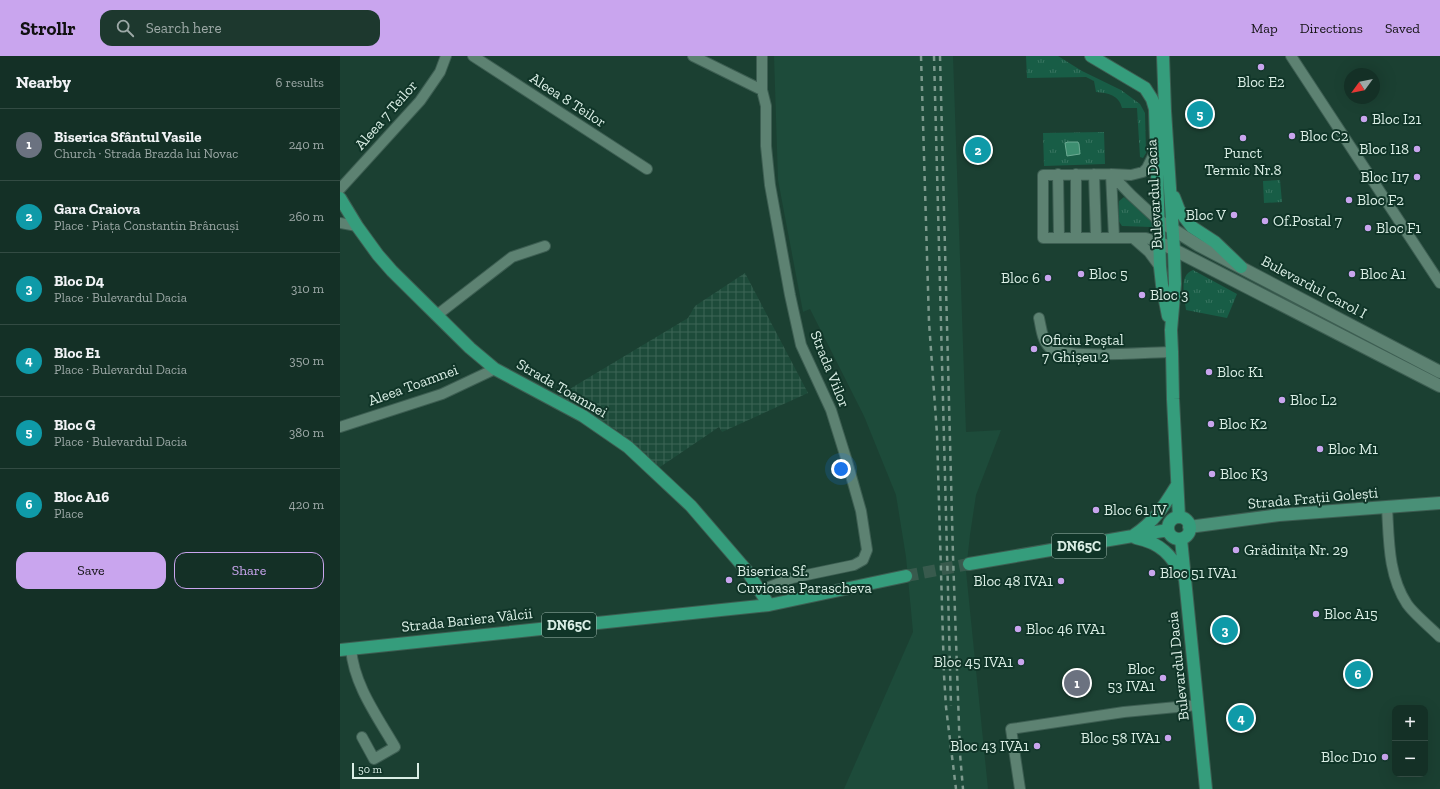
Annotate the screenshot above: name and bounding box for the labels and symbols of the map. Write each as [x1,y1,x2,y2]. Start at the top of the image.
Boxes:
marker: Bloc E2 [1256,62,1266,72]
north arrow [1344,68,1380,104]
street label: Aleea 8 Teilor [527,69,609,131]
place label: Bloc E2 [1237,73,1285,91]
street label: Aleea 7 Teilor [351,77,421,153]
pin: 5 [1187,99,1213,129]
place label: Bloc I21 [1372,110,1422,128]
marker: Bloc I21 [1359,114,1369,124]
place label: Bloc C2 [1300,127,1349,145]
marker: Bloc C2 [1287,131,1297,141]
marker: Punct Termic Nr.8 [1238,133,1248,143]
pin: 2 [965,135,991,165]
street label: Bulevardul Dacia [1142,139,1166,249]
place label: Bloc I18 [1359,140,1409,158]
place label: Punct Termic Nr.8 [1205,144,1281,179]
marker: Bloc I18 [1412,144,1422,154]
place label: Bloc I17 [1361,168,1409,186]
marker: Bloc I17 [1412,172,1422,182]
place label: Bloc F2 [1357,191,1404,209]
marker: Bloc F2 [1344,195,1354,205]
place label: Bloc V [1186,206,1226,224]
marker: Bloc V [1229,210,1239,220]
place label: Of.Postal 7 [1273,212,1342,230]
marker: Of.Postal 7 [1260,216,1270,226]
place label: Bloc F1 [1376,219,1421,237]
marker: Bloc F1 [1363,223,1373,233]
street label: Bulevardul Carol I [1258,252,1370,322]
place label: Bloc 5 [1089,265,1128,283]
place label: Bloc A1 [1360,265,1406,283]
place label: Bloc 6 [1001,269,1040,287]
marker: Bloc 5 [1076,269,1086,279]
marker: Bloc A1 [1347,269,1357,279]
marker: Bloc 6 [1043,273,1053,283]
place label: Bloc 3 [1150,286,1188,304]
marker: Bloc 3 [1137,290,1147,300]
street label: Strada Viilor [806,328,854,410]
place label: Oficiu Poștal 7 Ghișeu 2 [1042,331,1124,366]
marker: Oficiu Poștal 7 Ghișeu 2 [1029,344,1039,354]
street label: Strada Toamnei [513,355,611,421]
street label: Aleea Toamnei [366,360,460,410]
place label: Bloc K1 [1217,363,1264,381]
marker: Bloc K1 [1204,367,1214,377]
place label: Bloc L2 [1290,391,1337,409]
marker: Bloc L2 [1277,395,1287,405]
place label: Bloc K2 [1219,415,1268,433]
marker: Bloc K2 [1206,419,1216,429]
place label: Bloc M1 [1328,440,1378,458]
marker: Bloc M1 [1315,444,1325,454]
your location [831,459,851,479]
place label: Bloc K3 [1220,465,1268,483]
marker: Bloc K3 [1207,469,1217,479]
street label: Strada Frații Golești [1247,483,1379,513]
place label: Bloc 61 IV [1104,501,1167,519]
marker: Bloc 61 IV [1091,505,1101,515]
road number: DN65C [1052,534,1106,558]
place label: Grădinița Nr. 29 [1244,541,1348,559]
marker: Grădinița Nr. 29 [1231,545,1241,555]
place label: Biserica Sf. Cuvioasa Parascheva [737,562,872,597]
place label: Bloc 51 IVA1 [1160,564,1237,582]
marker: Bloc 51 IVA1 [1147,568,1157,578]
place label: Bloc 48 IVA1 [973,572,1053,590]
marker: Biserica Sf. Cuvioasa Parascheva [724,575,734,585]
marker: Bloc 48 IVA1 [1056,576,1066,586]
street label: Strada Bariera Vâlcii [401,604,533,636]
place label: Bloc A15 [1324,605,1378,623]
marker: Bloc A15 [1311,609,1321,619]
street label: Bulevardul Dacia [1163,611,1193,721]
road number: DN65C [542,613,596,637]
pin: 3 [1212,615,1238,645]
place label: Bloc 46 IVA1 [1026,620,1106,638]
marker: Bloc 46 IVA1 [1013,624,1023,634]
place label: Bloc 45 IVA1 [934,653,1013,671]
marker: Bloc 45 IVA1 [1016,657,1026,667]
pin: 6 [1345,659,1371,689]
place label: Bloc 53 IVA1 [1108,660,1155,695]
pin: 1 [1064,668,1090,698]
marker: Bloc 53 IVA1 [1158,673,1168,683]
pin: 4 [1228,703,1254,733]
place label: Bloc 58 IVA1 [1081,729,1160,747]
marker: Bloc 58 IVA1 [1163,733,1173,743]
place label: Bloc 43 IVA1 [950,737,1029,755]
marker: Bloc 43 IVA1 [1032,741,1042,751]
place label: Bloc D10 [1321,748,1377,766]
marker: Bloc D10 [1380,752,1390,762]
scale bar [352,761,419,780]

